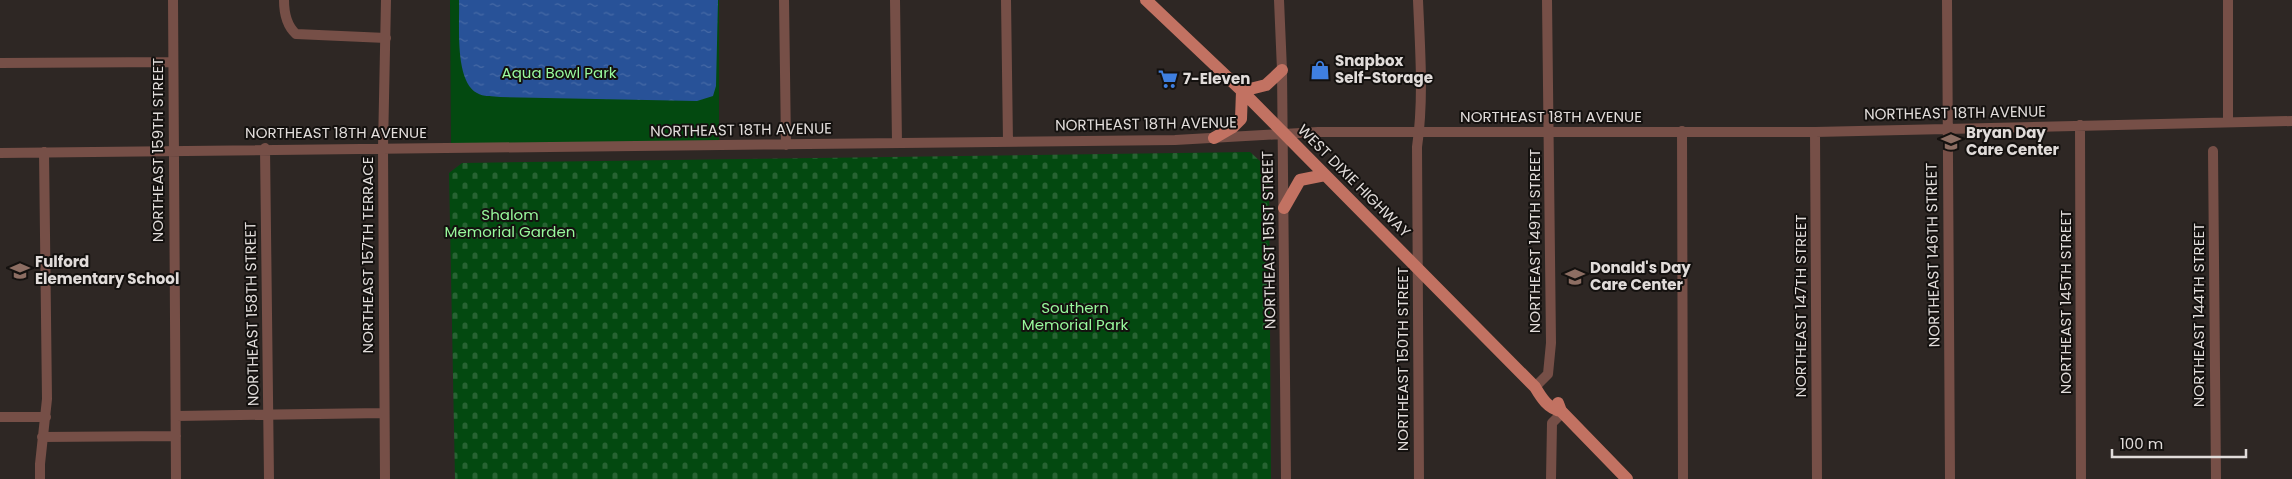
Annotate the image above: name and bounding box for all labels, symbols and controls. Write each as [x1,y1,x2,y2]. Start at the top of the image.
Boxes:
place label: Snapbox Self-Storage [1335,50,1433,88]
street label: NORTHEAST 159TH STREET [147,58,168,242]
shop icon: Snapbox Self-Storage [1309,59,1331,81]
park label: Aqua Bowl Park [502,62,617,83]
supermarket icon: 7-Eleven [1157,68,1179,90]
place label: 7-Eleven [1183,68,1250,89]
street label: NORTHEAST 18TH AVENUE [1864,100,2046,125]
street label: NORTHEAST 18TH AVENUE [1460,106,1642,127]
street label: NORTHEAST 18TH AVENUE [1055,111,1237,136]
street label: NORTHEAST 18TH AVENUE [650,117,832,142]
street label: WEST DIXIE HIGHWAY [1293,120,1416,242]
street label: NORTHEAST 18TH AVENUE [245,122,427,143]
place label: Bryan Day Care Center [1966,122,2060,160]
school or university icon: Bryan Day Care Center [1940,131,1962,153]
street label: NORTHEAST 149TH STREET [1524,149,1545,333]
street label: NORTHEAST 151ST STREET [1256,151,1281,329]
street label: NORTHEAST 157TH TERRACE [357,156,378,354]
street label: NORTHEAST 146TH STREET [1920,163,1945,347]
park label: Shalom Memorial Garden [445,204,575,242]
street label: NORTHEAST 145TH STREET [2055,210,2076,394]
street label: NORTHEAST 147TH STREET [1790,214,1811,398]
street label: NORTHEAST 158TH STREET [239,222,264,406]
street label: NORTHEAST 144TH STREET [2188,223,2209,407]
place label: Fulford Elementary School [35,251,179,289]
place label: Donald's Day Care Center [1590,257,1691,295]
school or university icon: Fulford Elementary School [9,260,31,282]
school or university icon: Donald's Day Care Center [1564,266,1586,288]
street label: NORTHEAST 150TH STREET [1392,267,1413,451]
park label: Southern Memorial Park [1022,297,1129,335]
scale bar [2112,426,2246,458]
text: 100 m [2120,433,2163,454]

